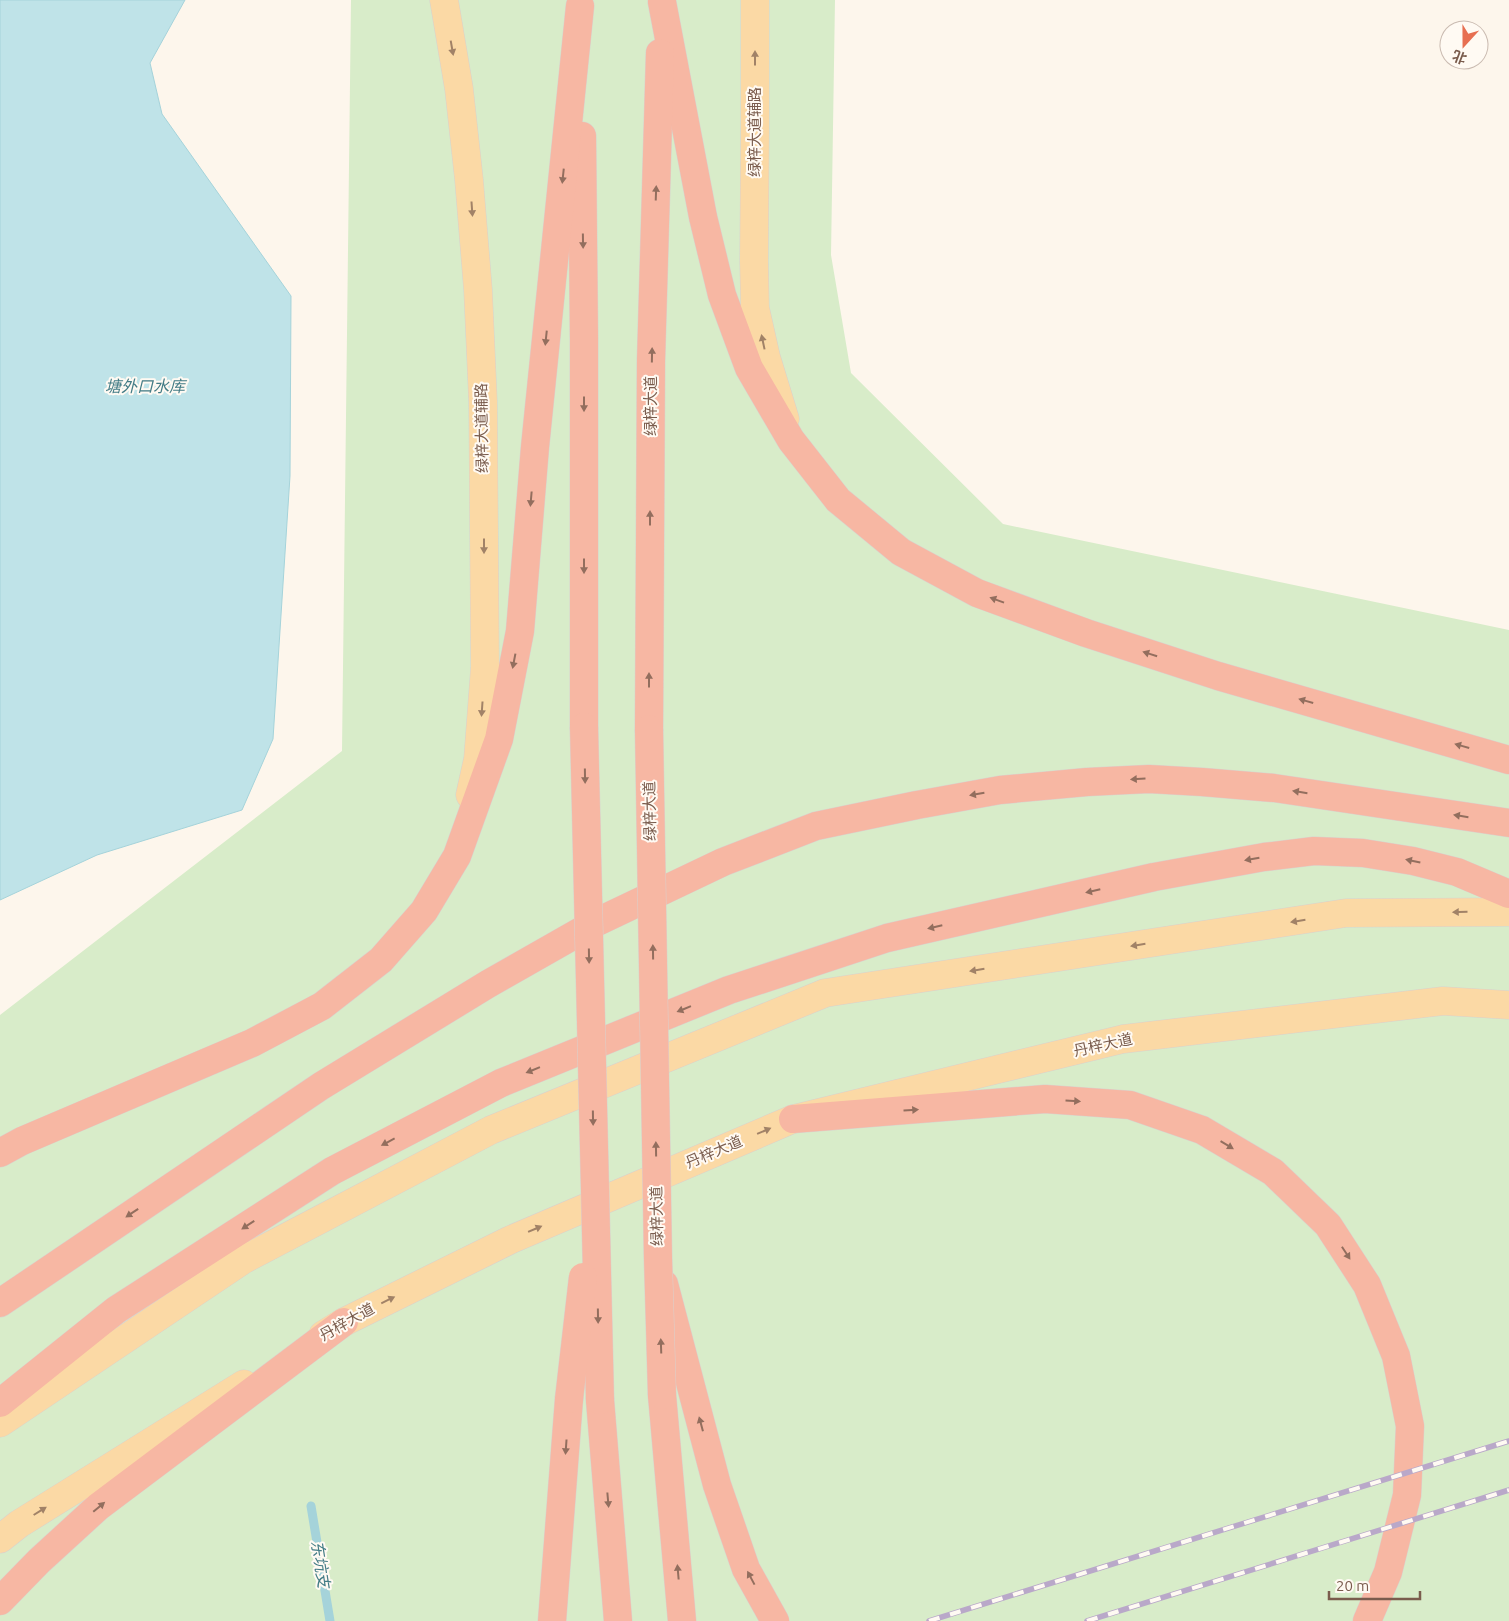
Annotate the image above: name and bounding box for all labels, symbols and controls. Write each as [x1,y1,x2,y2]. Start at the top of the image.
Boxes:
north arrow [1439,20,1489,70]
one-way arrow [449,40,457,56]
text: 北 [1450,47,1469,67]
one-way arrow [751,50,759,66]
street label: 绿梓大道辅路 [746,87,763,177]
one-way arrow [559,168,567,184]
one-way arrow [652,185,660,201]
one-way arrow [468,201,476,217]
one-way arrow [579,233,587,249]
one-way arrow [542,330,550,346]
one-way arrow [758,334,766,350]
one-way arrow [648,347,656,363]
street label: 绿梓大道 [642,376,659,436]
water label: 塘外口水库 [105,377,188,395]
street label: 绿梓大道辅路 [472,383,491,473]
one-way arrow [580,396,588,412]
one-way arrow [526,492,534,508]
one-way arrow [646,510,654,526]
one-way arrow [480,539,488,555]
one-way arrow [580,558,588,574]
one-way arrow [989,596,1004,604]
one-way arrow [1143,650,1158,657]
one-way arrow [510,653,518,668]
one-way arrow [645,672,653,688]
one-way arrow [1298,697,1314,705]
one-way arrow [477,701,485,717]
one-way arrow [1455,742,1470,750]
one-way arrow [581,768,589,784]
one-way arrow [1130,776,1146,784]
street label: 绿梓大道 [640,781,659,841]
one-way arrow [1292,788,1308,796]
one-way arrow [968,791,984,799]
one-way arrow [1452,812,1468,820]
one-way arrow [1244,856,1260,864]
one-way arrow [1406,857,1421,865]
one-way arrow [1085,887,1100,895]
one-way arrow [1452,908,1468,916]
one-way arrow [1290,917,1306,925]
one-way arrow [926,924,942,932]
one-way arrow [1129,942,1145,950]
one-way arrow [649,943,657,959]
one-way arrow [586,948,594,964]
one-way arrow [969,966,985,974]
one-way arrow [677,1005,691,1013]
street label: 丹梓大道 [1072,1030,1134,1059]
one-way arrow [526,1066,540,1074]
one-way arrow [1065,1098,1081,1106]
one-way arrow [903,1105,919,1113]
one-way arrow [590,1110,598,1126]
one-way arrow [757,1126,771,1134]
street label: 丹梓大道 [683,1132,745,1171]
one-way arrow [380,1138,395,1146]
one-way arrow [1221,1140,1234,1149]
one-way arrow [652,1141,660,1157]
street label: 绿梓大道 [647,1186,666,1246]
one-way arrow [125,1208,139,1218]
one-way arrow [241,1220,255,1230]
one-way arrow [528,1225,542,1233]
one-way arrow [1341,1246,1350,1259]
one-way arrow [381,1296,396,1304]
street label: 丹梓大道 [316,1300,377,1344]
one-way arrow [594,1308,602,1324]
one-way arrow [656,1338,664,1354]
one-way arrow [697,1416,705,1431]
one-way arrow [561,1439,569,1455]
one-way arrow [604,1493,612,1509]
one-way arrow [92,1502,105,1513]
one-way arrow [34,1507,47,1516]
water label: 东坑支 [308,1539,334,1591]
one-way arrow [673,1564,681,1580]
scale bar [1329,1568,1420,1600]
one-way arrow [747,1571,756,1585]
text: 20 m [1336,1577,1369,1594]

